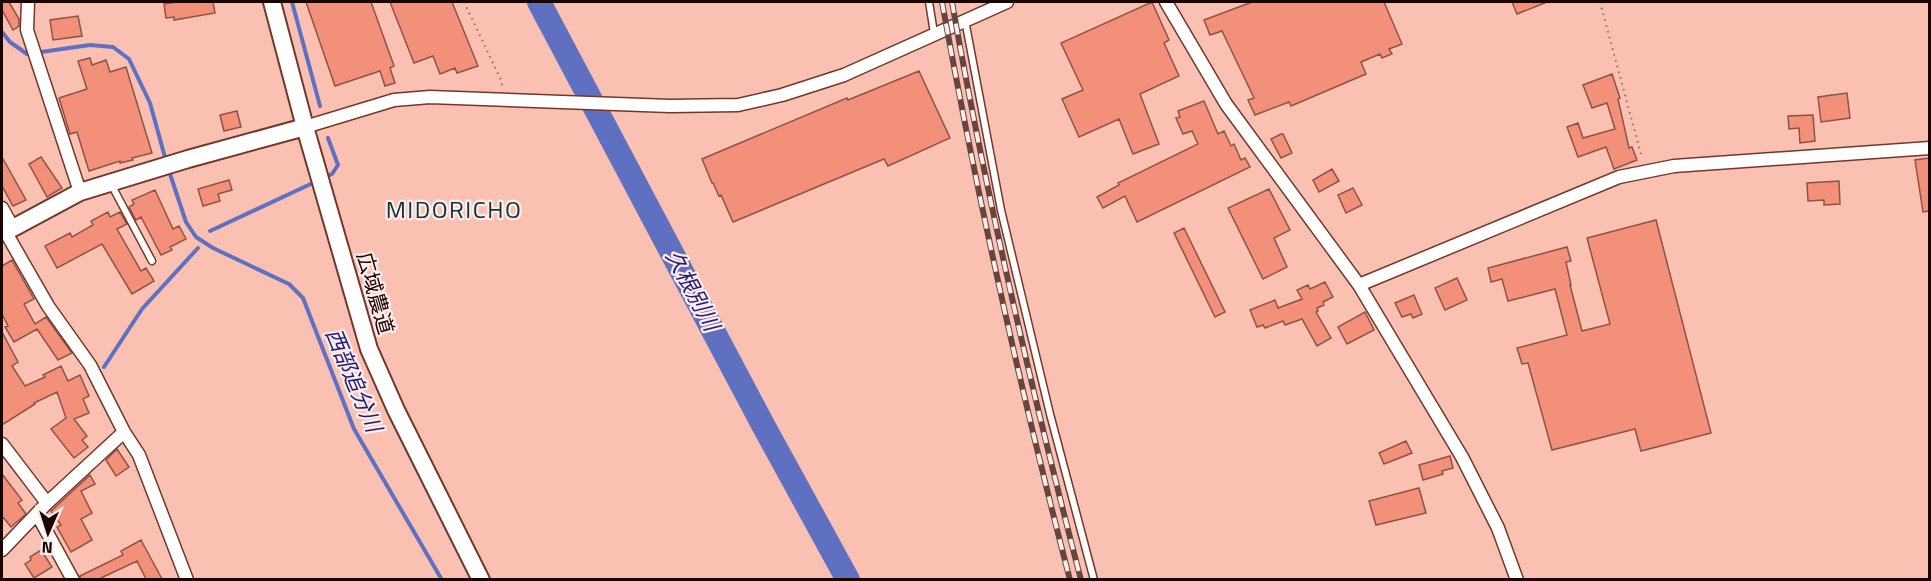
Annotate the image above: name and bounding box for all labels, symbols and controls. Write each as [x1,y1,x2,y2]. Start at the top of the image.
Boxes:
district label: MIDORICHO [386,191,522,227]
water label: 久根別川 [657,243,730,339]
street label: 広域農道 [349,248,403,338]
water label: 西部追分川 [317,323,392,439]
north arrow [18,503,78,563]
text: N [41,536,53,560]

